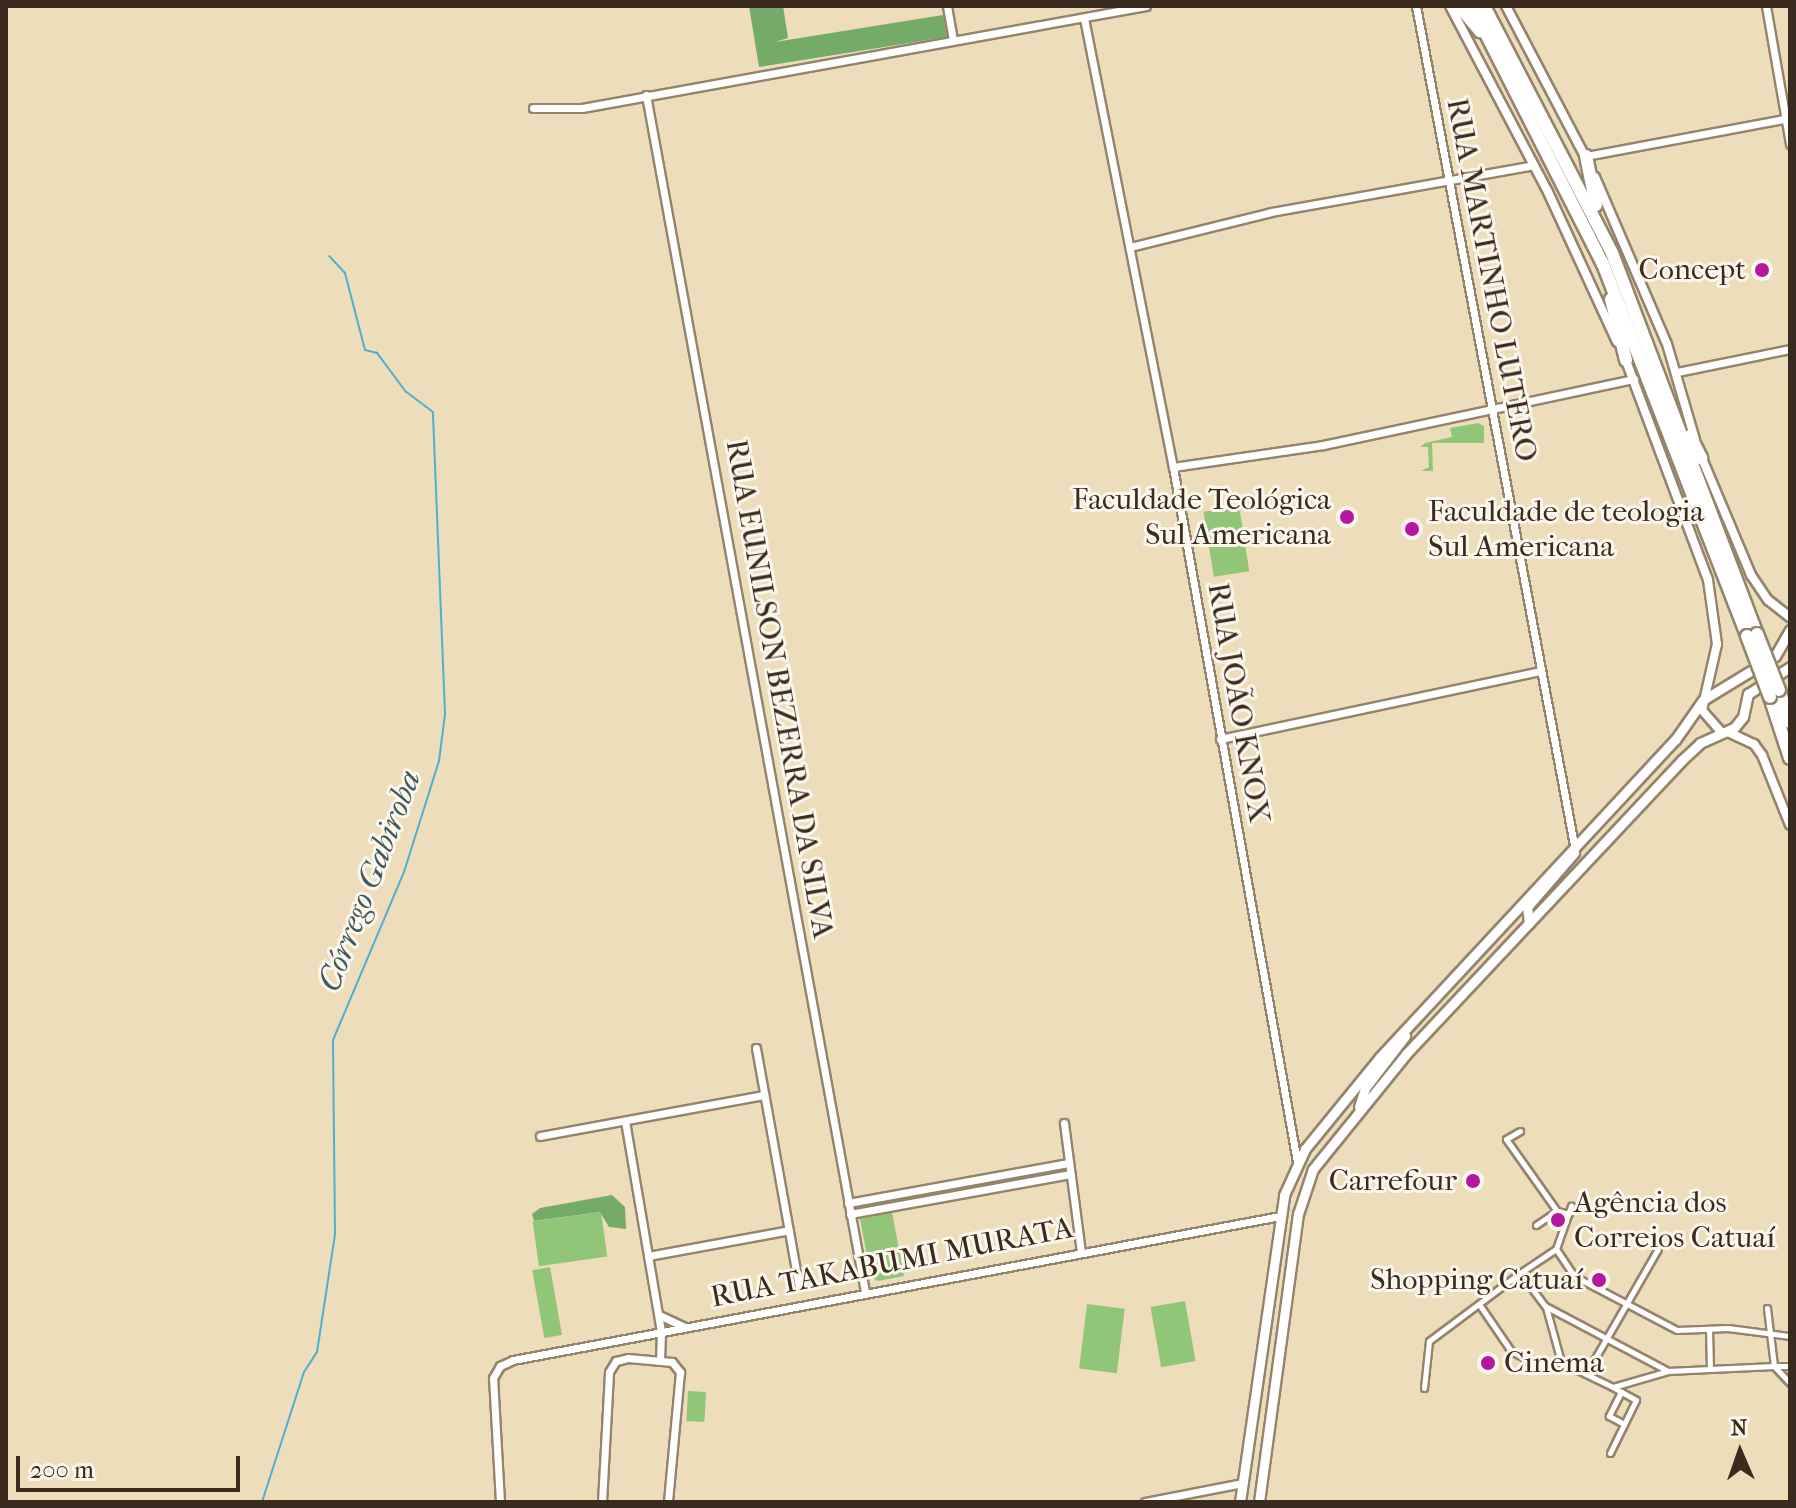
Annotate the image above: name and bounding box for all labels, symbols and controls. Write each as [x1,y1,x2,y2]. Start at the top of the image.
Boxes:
street label: RUA MARTINHO LUTERO [1438,95,1544,465]
place label: Concept [1638,252,1746,288]
marker: Concept [1753,261,1771,279]
street label: RUA EUNILSON BEZERRA DA SILVA [717,437,841,941]
place label: Faculdade Teológica Sul Americana [1072,482,1331,552]
place label: Faculdade de teologia Sul Americana [1428,494,1704,564]
marker: Faculdade Teológica Sul Americana [1338,508,1356,526]
marker: Faculdade de teologia Sul Americana [1403,520,1421,538]
street label: RUA JOÃO KNOX [1199,580,1277,826]
water label: Córrego Gabiroba [310,765,430,997]
place label: Carrefour [1329,1163,1457,1199]
marker: Carrefour [1464,1172,1482,1190]
place label: Agência dos Correios Catuaí [1574,1185,1775,1256]
street label: RUA TAKABUMI MURATA [708,1210,1076,1316]
marker: Agência dos Correios Catuaí [1549,1211,1567,1229]
place label: Shopping Catuaí [1370,1262,1583,1298]
marker: Shopping Catuaí [1590,1271,1608,1289]
place label: Cinema [1504,1345,1604,1381]
marker: Cinema [1479,1354,1497,1372]
north arrow [1700,1412,1780,1492]
text: N [1730,1415,1748,1441]
scale bar [20,1440,244,1490]
text: 200 m [30,1456,94,1484]

